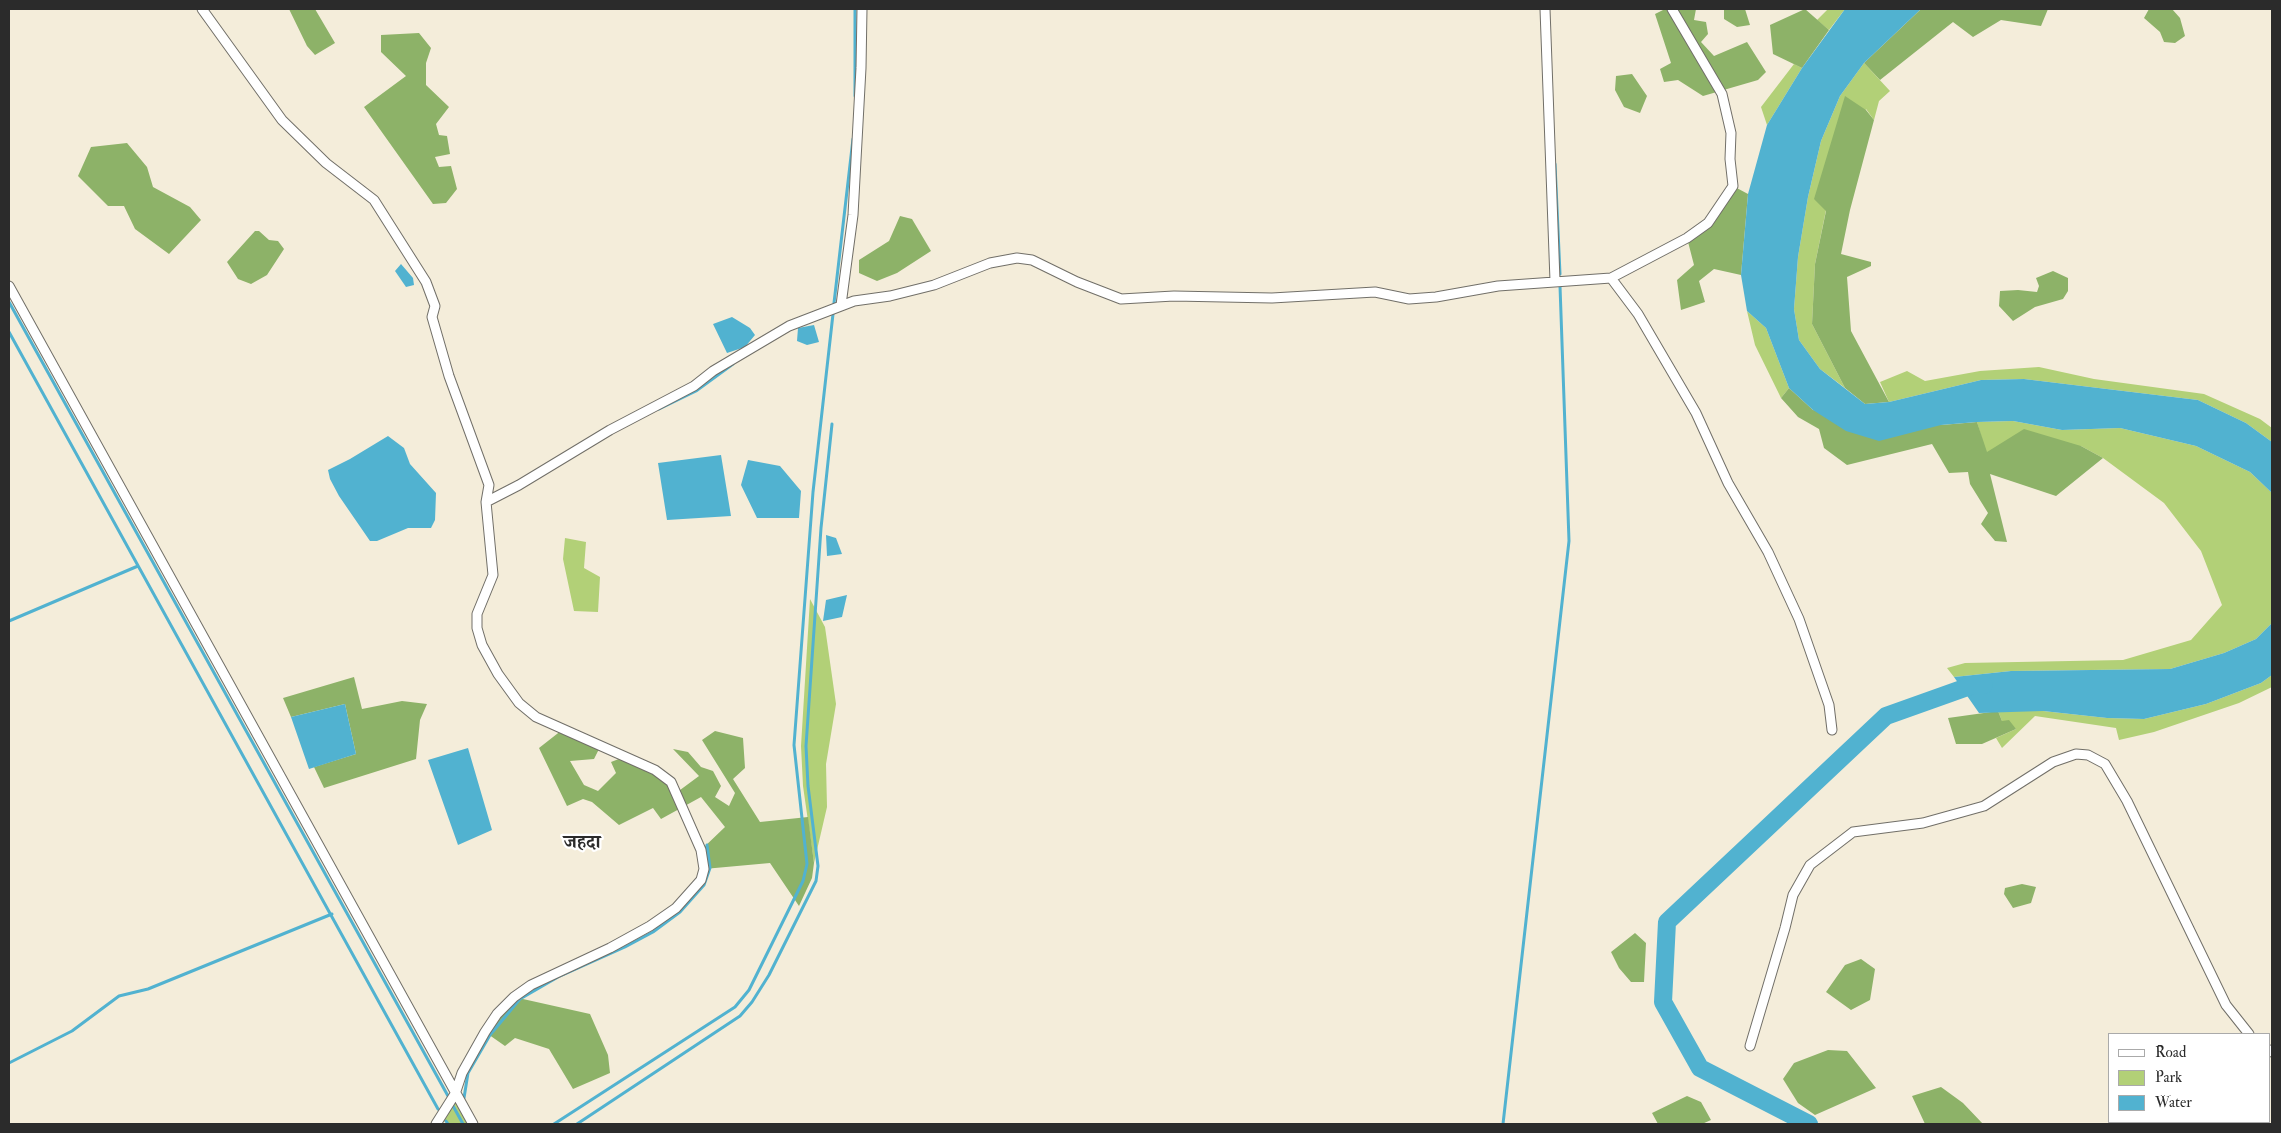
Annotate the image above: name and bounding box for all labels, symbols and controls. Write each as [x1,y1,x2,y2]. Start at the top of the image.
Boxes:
district label: जहदा [563,833,601,855]
legend [2108,1033,2271,1123]
text: Road [2155,1043,2186,1062]
text: Park [2155,1068,2182,1087]
text: Water [2155,1093,2192,1112]

